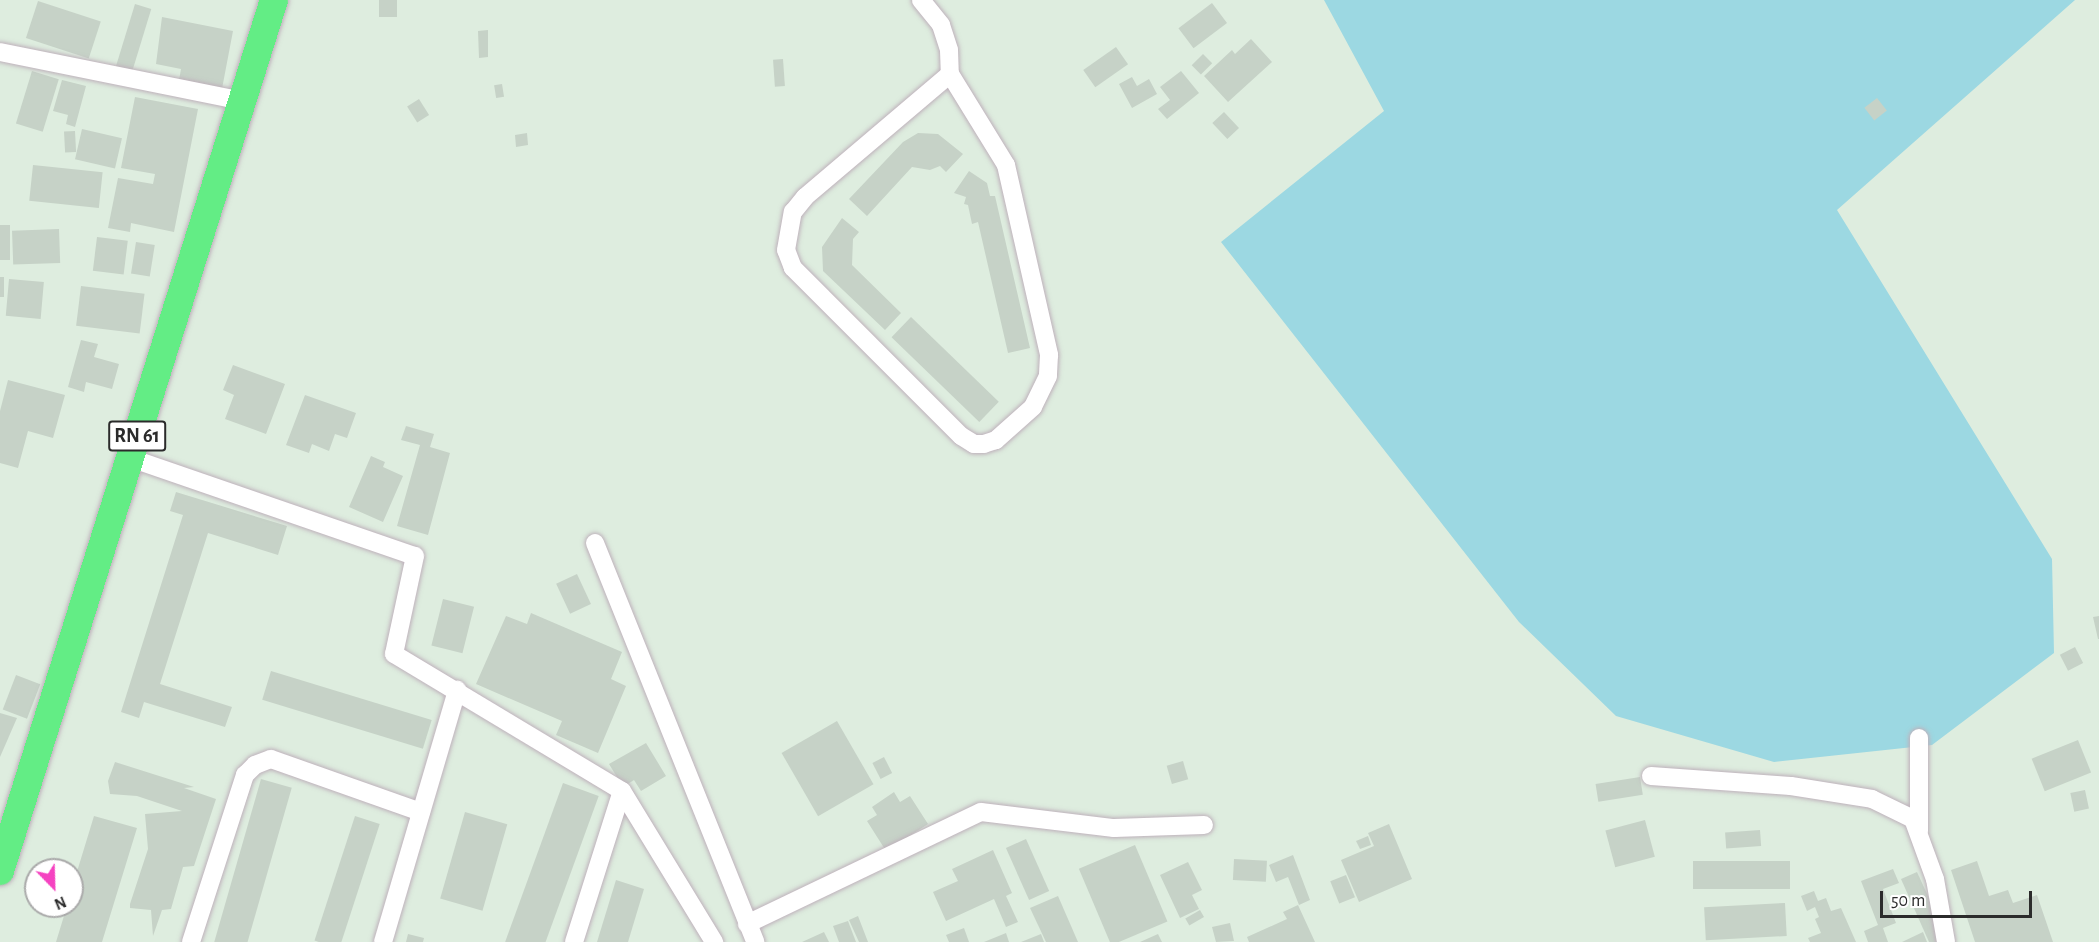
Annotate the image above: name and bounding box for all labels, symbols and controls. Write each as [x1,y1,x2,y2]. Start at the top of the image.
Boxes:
road number: RN 61 [107,419,167,453]
north arrow [24,858,84,918]
scale bar [1883,879,2034,917]
text: 50 m [1891,892,1925,910]
text: N [52,893,68,912]

